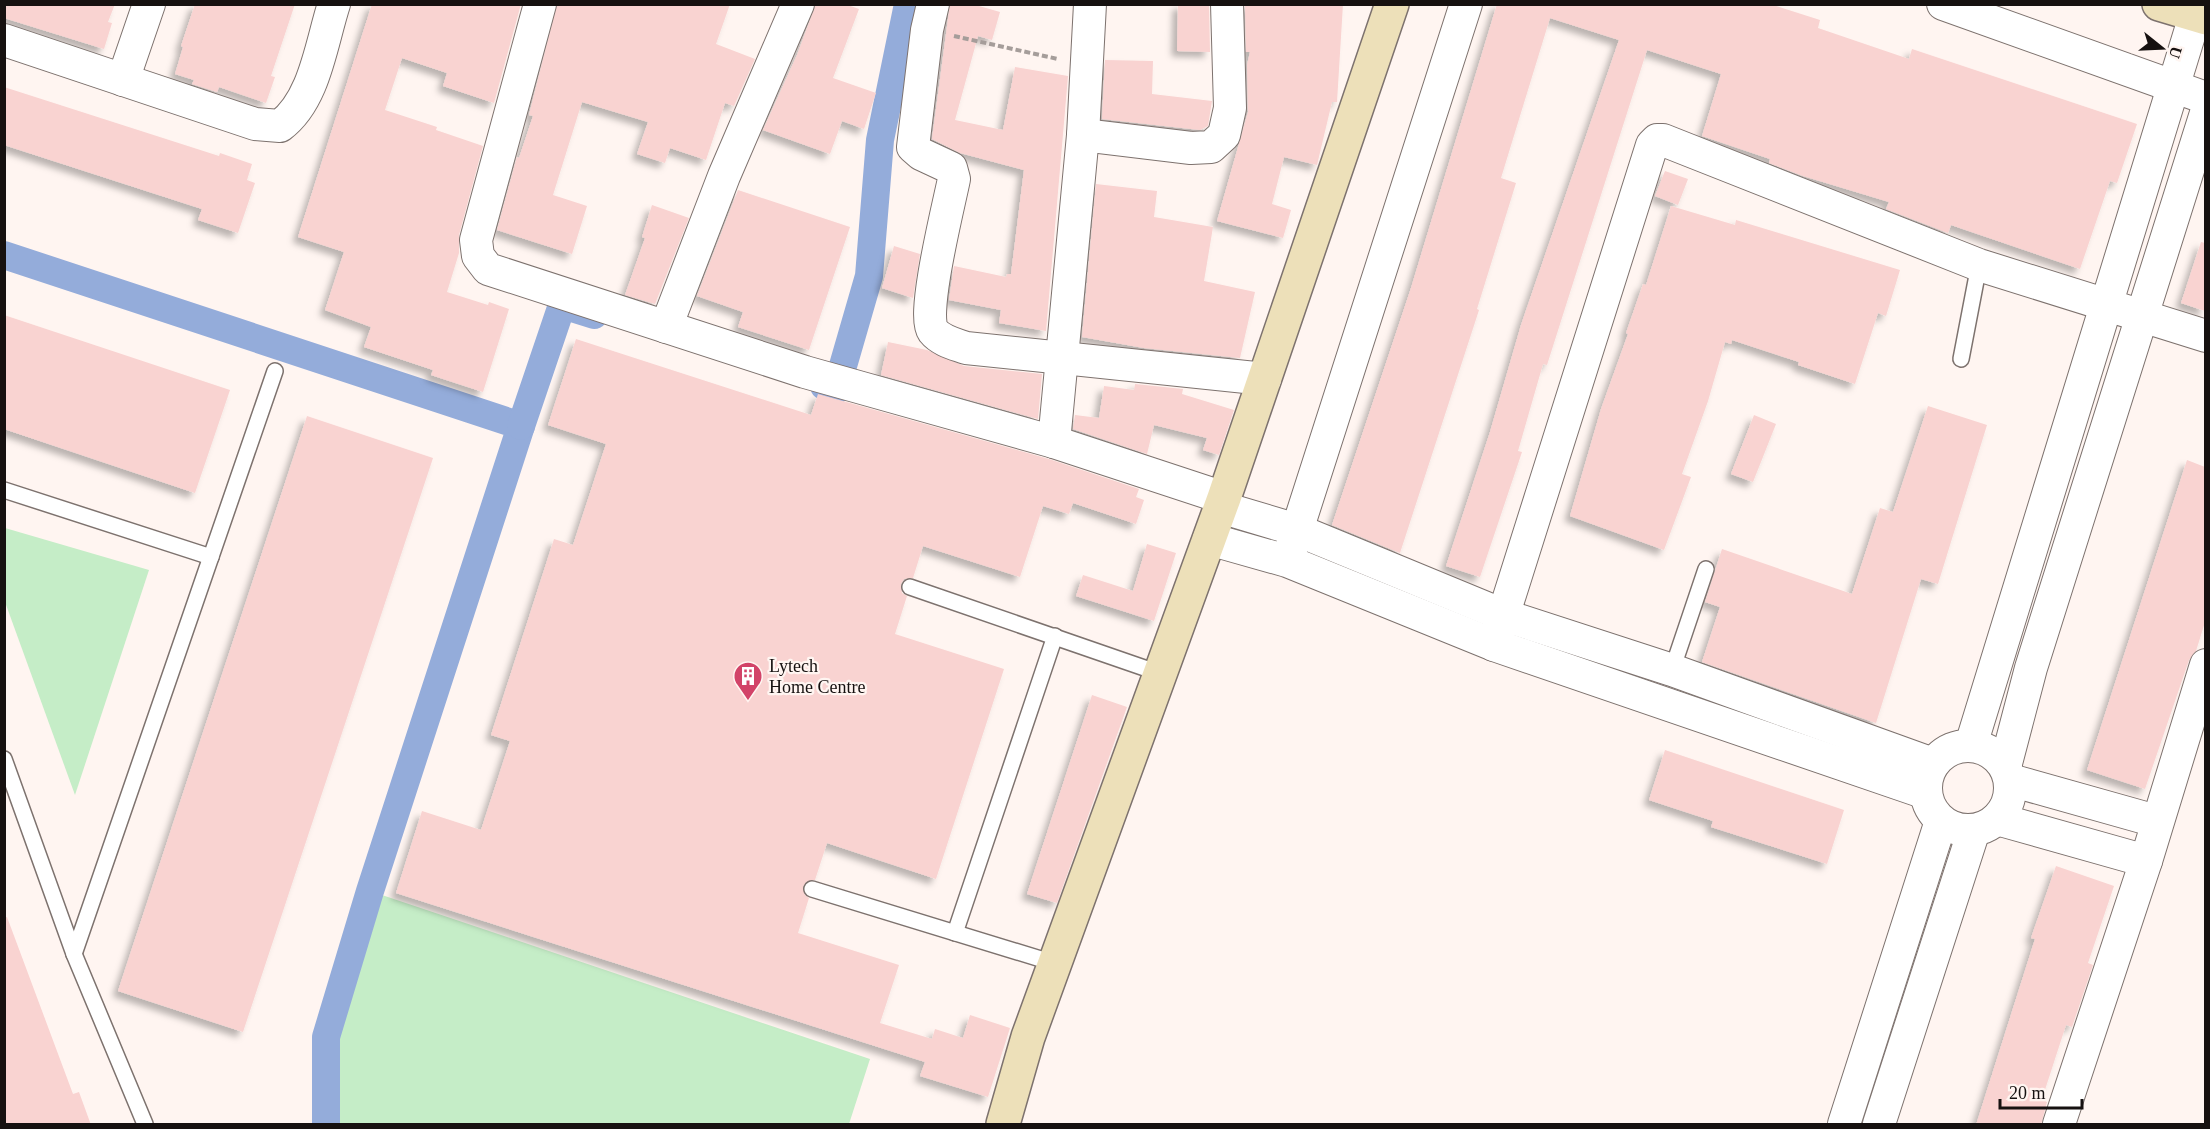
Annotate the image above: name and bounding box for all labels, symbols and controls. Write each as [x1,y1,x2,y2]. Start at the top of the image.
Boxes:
north arrow [2132,18,2192,78]
text: U [2166,44,2186,61]
place label: Lytech Home Centre [769,656,865,697]
building icon: Lytech Home Centre [732,660,764,702]
scale bar [2000,1072,2082,1110]
text: 20 m [2009,1083,2046,1103]

